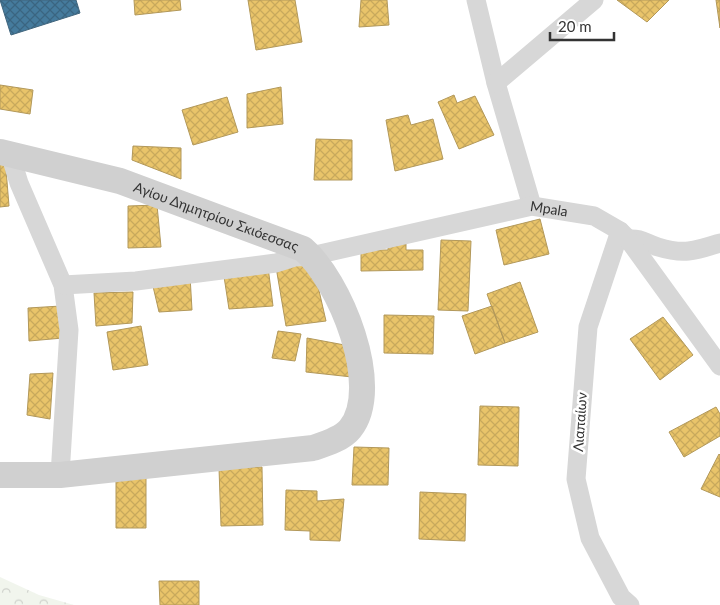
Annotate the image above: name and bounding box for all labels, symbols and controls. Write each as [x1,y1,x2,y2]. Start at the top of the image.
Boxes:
scale bar [550,10,614,42]
text: 20 m [558,17,592,35]
street label: Αγίου Δημητρίου Σκιόεσσας [131,178,302,255]
street label: Mpala [529,197,569,220]
street label: Λιαπαίων [569,392,590,452]

